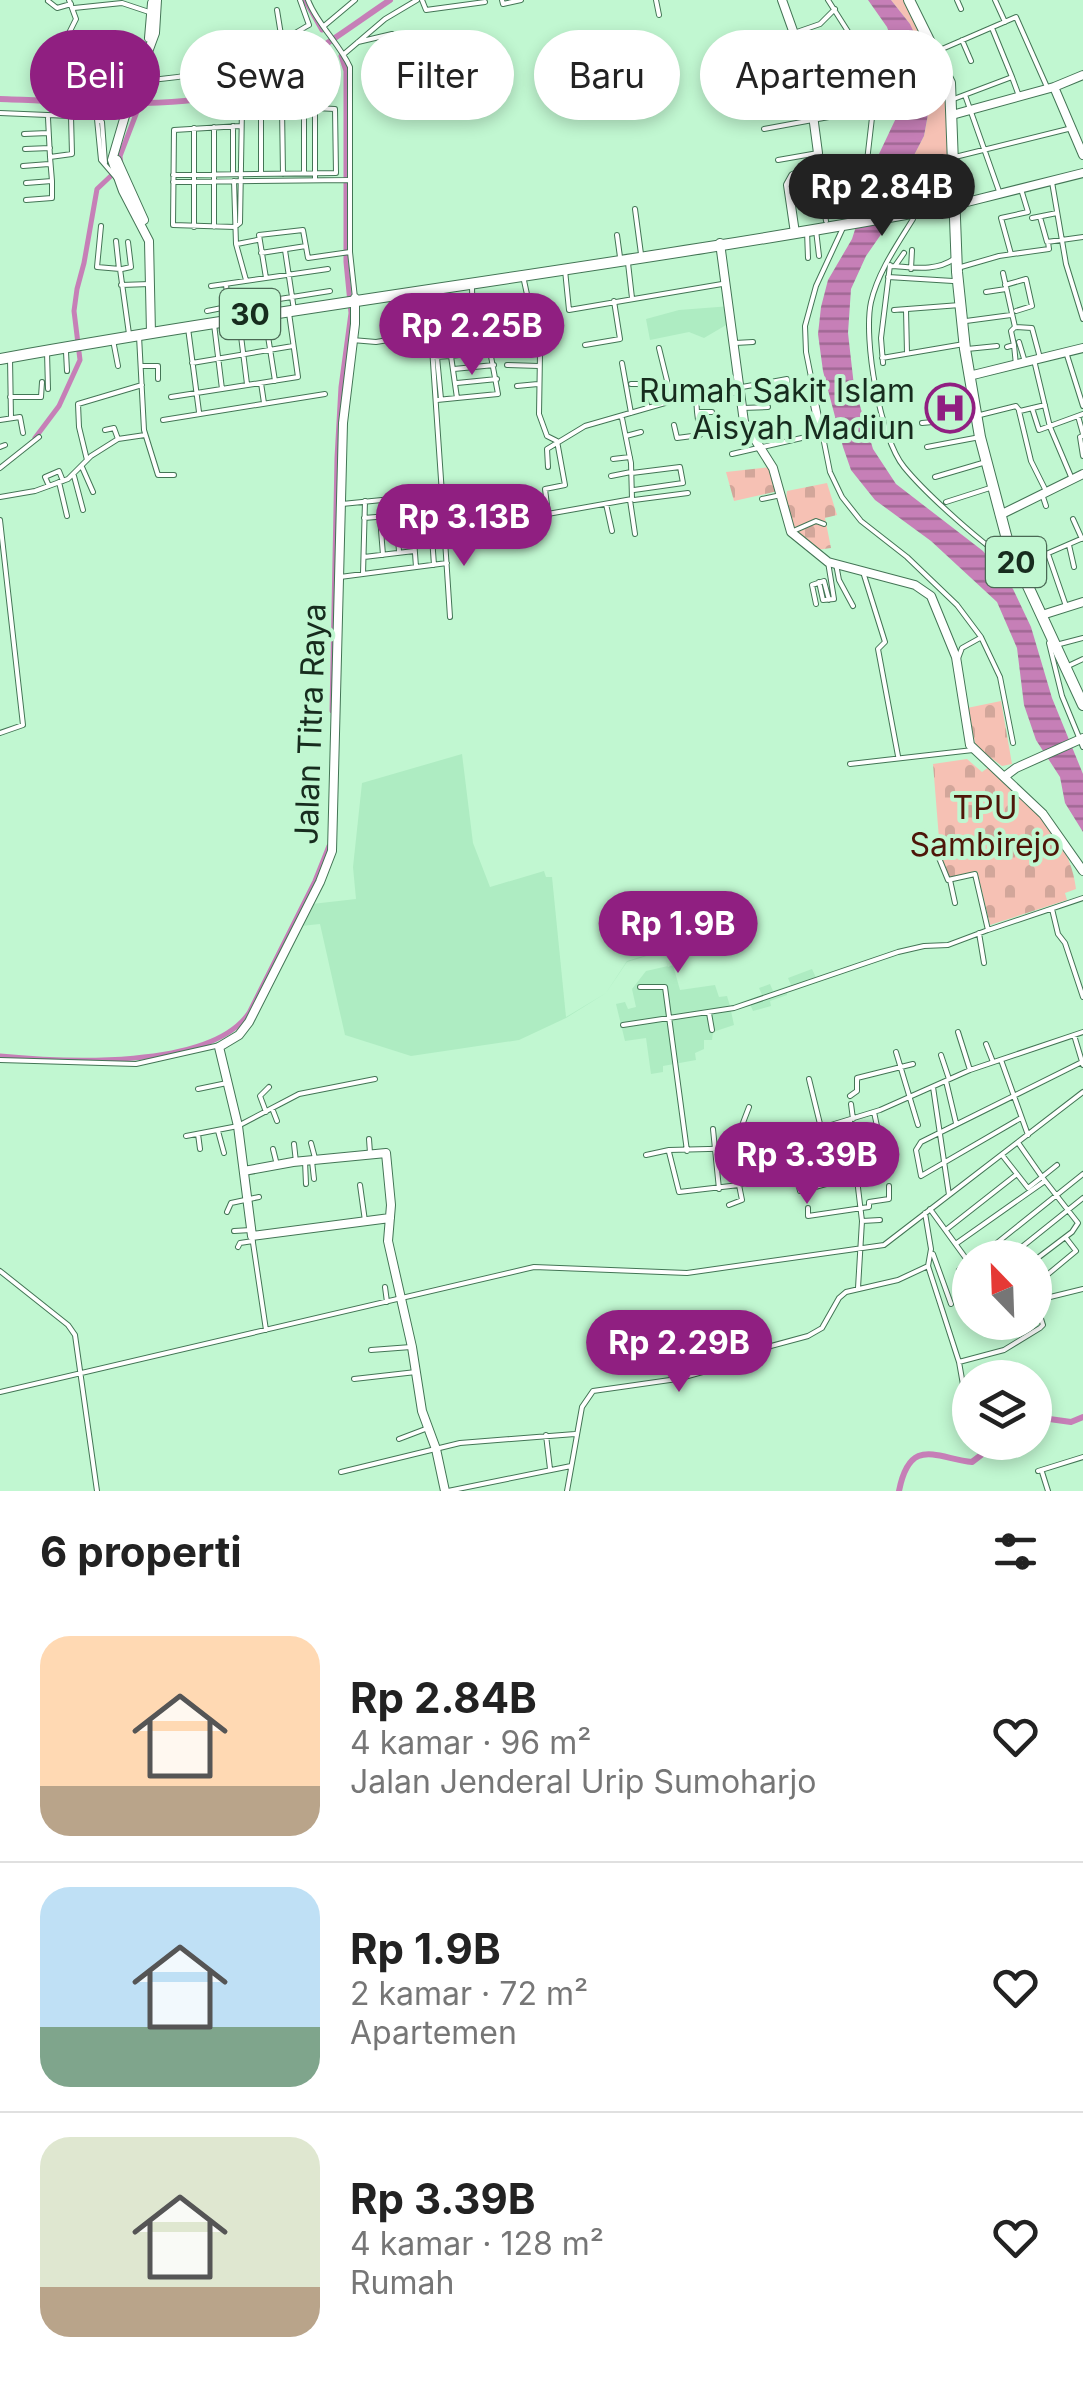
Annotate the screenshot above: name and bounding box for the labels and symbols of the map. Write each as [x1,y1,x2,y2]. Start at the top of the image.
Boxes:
pin: Rp 2.84B [779,154,985,239]
road number: 30 [220,289,280,339]
pin: Rp 2.25B [369,293,575,378]
place label: Rumah Sakit Islam Aisyah Madiun [639,371,915,447]
hospital icon: Rumah Sakit Islam Aisyah Madiun [924,382,976,434]
pin: Rp 3.13B [361,484,567,569]
road number: 20 [986,537,1046,587]
street label: Jalan Titra Raya [286,603,334,845]
park label: TPU Sambirejo [910,788,1060,864]
pin: Rp 1.9B [586,891,770,976]
pin: Rp 3.39B [704,1122,910,1207]
north arrow [952,1240,1052,1340]
pin: Rp 2.29B [576,1310,782,1395]

